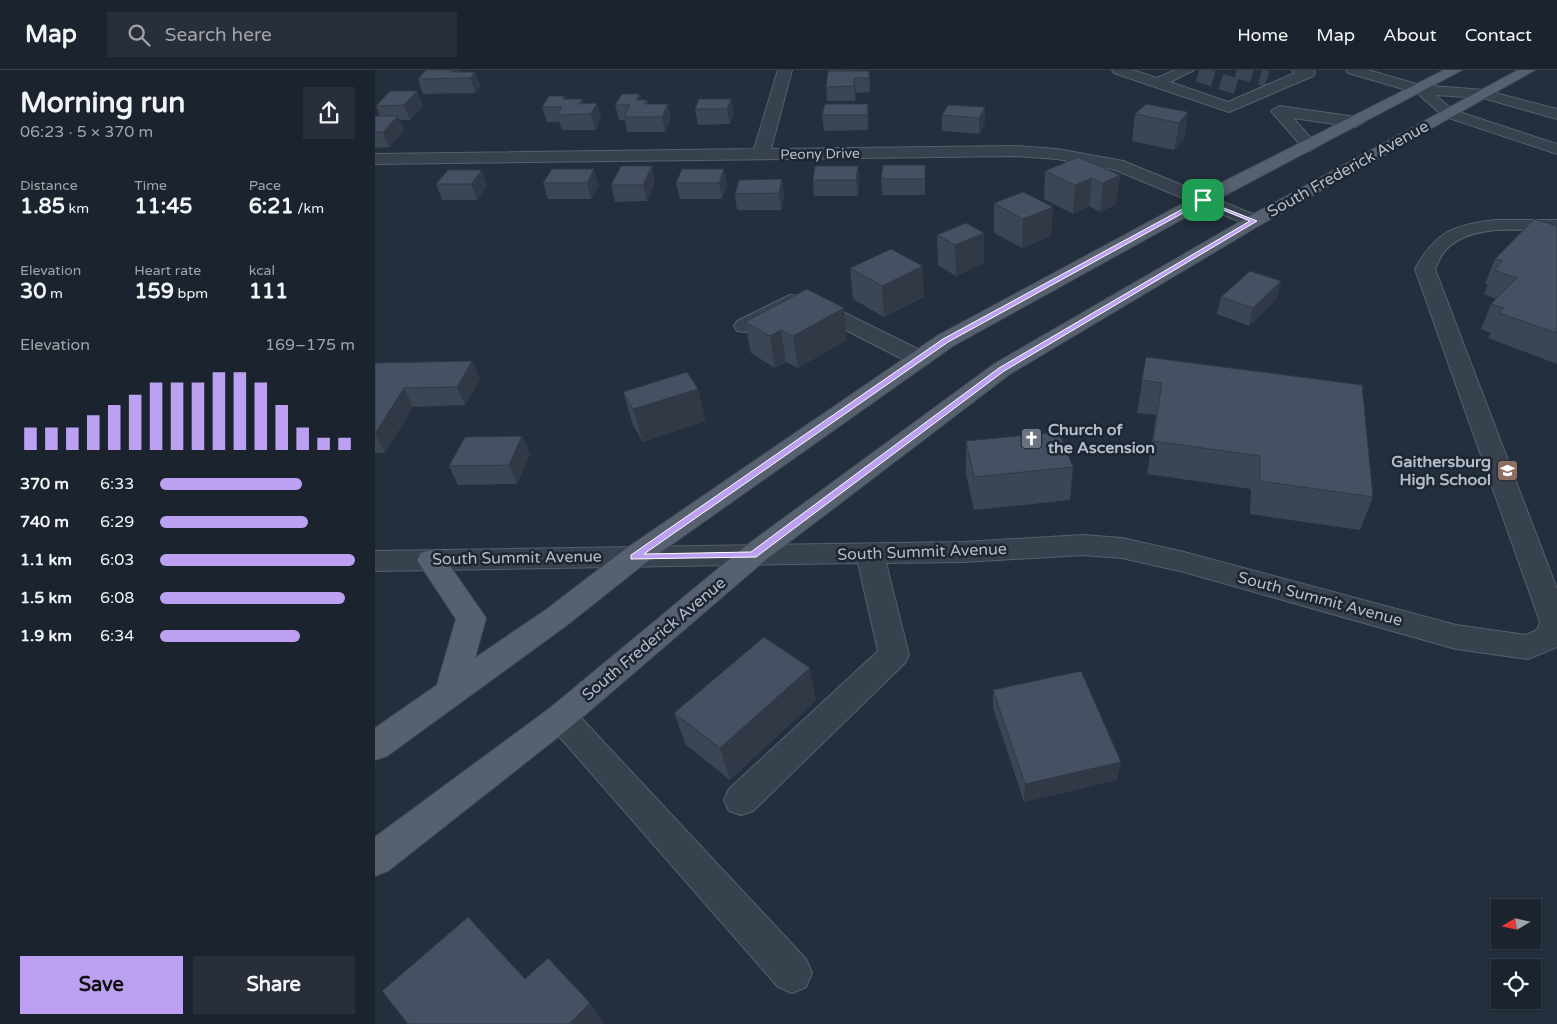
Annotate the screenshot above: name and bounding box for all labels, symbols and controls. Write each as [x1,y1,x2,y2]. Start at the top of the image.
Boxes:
search box [107,12,457,57]
text: Map [25,20,77,49]
icon: search [125,21,153,49]
text: Search here [165,24,272,46]
text: Home [1237,24,1288,46]
text: Map [1316,24,1355,46]
text: About [1383,24,1437,46]
text: Contact [1465,24,1532,46]
text: Morning run [20,86,185,120]
button: share [303,87,355,139]
street label: South Frederick Avenue [1264,116,1432,222]
text: 06:23 · 5 × 370 m [20,122,153,142]
street label: Peony Drive [780,145,860,163]
text: Distance [20,177,78,194]
text: Time [134,177,167,194]
text: Pace [249,177,281,194]
pin [1182,179,1224,221]
icon: arrive [1189,186,1217,214]
text: 1.85 [20,194,65,219]
text: 11:45 [134,194,193,219]
text: 6:21 [249,194,294,219]
text: km [65,200,89,217]
text: /km [294,200,324,217]
text: Elevation [20,262,81,279]
text: Heart rate [134,262,201,279]
text: kcal [249,262,275,279]
text: 30 [20,279,46,304]
text: 159 [134,279,174,304]
text: 111 [249,279,288,304]
text: m [46,285,63,302]
text: bpm [174,285,208,302]
text: Elevation [20,335,90,355]
text: 169–175 m [265,335,355,355]
place label: Church of the Ascension [1047,420,1155,458]
church icon: Church of the Ascension [1020,427,1044,451]
place label: Gaithersburg High School [1391,452,1491,490]
school or university icon: Gaithersburg High School [1495,459,1519,483]
text: 370 m [20,474,69,494]
text: 6:33 [100,474,134,494]
text: 740 m [20,512,69,532]
text: 6:29 [100,512,134,532]
street label: South Summit Avenue [837,539,1007,565]
street label: South Summit Avenue [432,547,602,569]
text: 1.1 km [20,550,72,570]
text: 6:03 [100,550,134,570]
street label: South Summit Avenue [1235,567,1405,631]
street label: South Frederick Avenue [578,573,730,705]
text: 1.5 km [20,588,72,608]
text: 6:08 [100,588,134,608]
text: 1.9 km [20,626,72,646]
text: 6:34 [100,626,134,646]
north arrow [1491,899,1541,949]
map controls [1491,899,1541,1009]
button: Save [20,956,183,1014]
button: Share [193,956,355,1014]
button: locate [1491,959,1541,1009]

